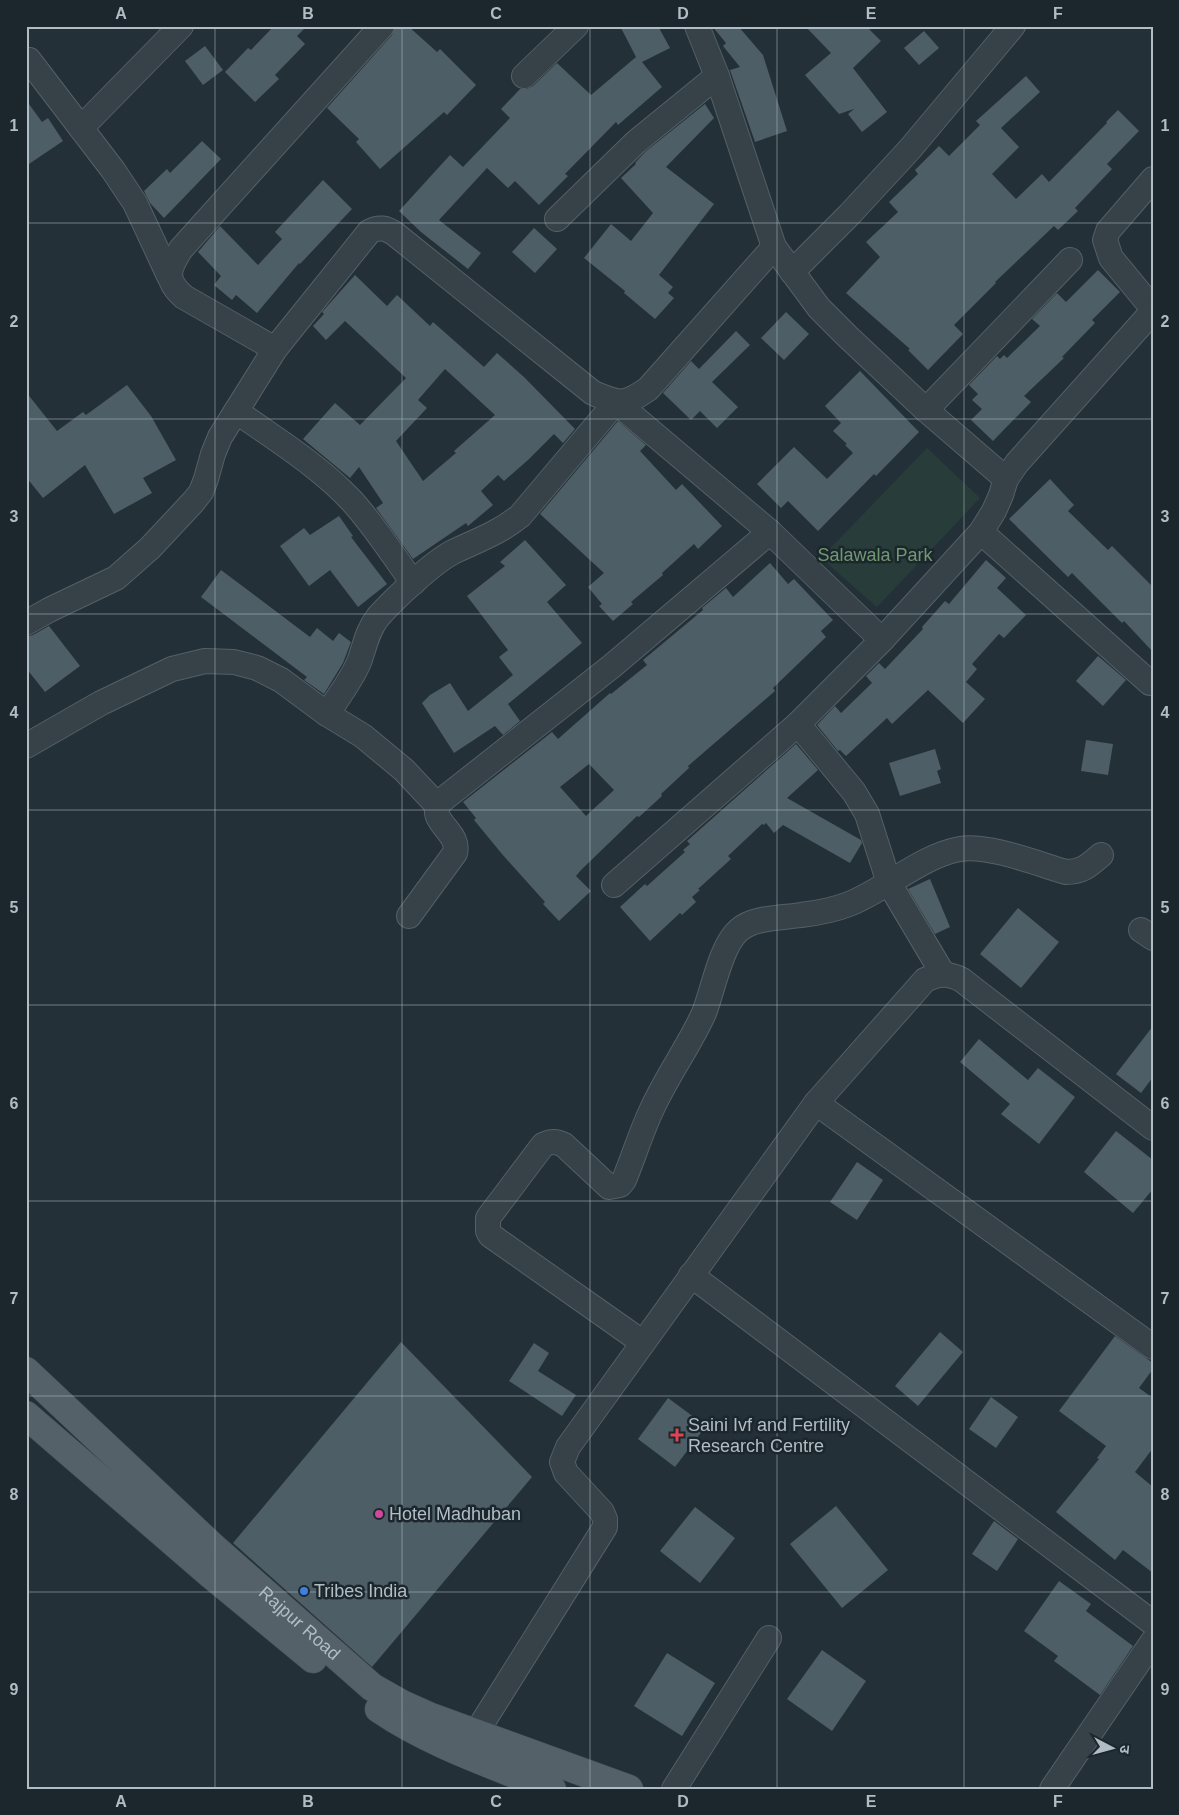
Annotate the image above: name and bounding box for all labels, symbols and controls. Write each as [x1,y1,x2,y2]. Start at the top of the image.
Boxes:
text: A [115,5,127,22]
text: B [302,5,314,22]
text: C [490,5,502,22]
text: D [677,5,689,22]
text: E [866,5,877,22]
text: F [1053,5,1063,22]
text: 1 [10,117,19,134]
text: 1 [1161,117,1170,134]
text: 2 [10,313,19,330]
text: 2 [1161,313,1170,330]
text: 3 [10,508,19,525]
text: 3 [1161,508,1170,525]
park label: Salawala Park [817,545,934,565]
text: 4 [10,704,19,721]
text: 4 [1161,704,1170,721]
text: 5 [10,899,19,916]
text: 5 [1161,899,1170,916]
text: 6 [10,1095,19,1112]
text: 6 [1161,1095,1170,1112]
text: 7 [10,1290,19,1307]
text: 7 [1161,1290,1170,1307]
place label: Saini Ivf and Fertility Research Centre [688,1415,850,1456]
marker: Saini Ivf and Fertility Research Centre [670,1428,684,1442]
text: 8 [10,1486,19,1503]
text: 8 [1161,1486,1170,1503]
place label: Hotel Madhuban [389,1504,521,1524]
marker: Hotel Madhuban [373,1508,385,1520]
place label: Tribes India [314,1581,408,1601]
street label: Rajpur Road [255,1582,344,1664]
marker: Tribes India [298,1585,310,1597]
text: 9 [10,1681,19,1698]
text: 9 [1161,1681,1170,1698]
north arrow [1086,1722,1136,1772]
text: उ [1116,1744,1133,1755]
text: A [115,1793,127,1810]
text: B [302,1793,314,1810]
text: C [490,1793,502,1810]
text: D [677,1793,689,1810]
text: E [866,1793,877,1810]
text: F [1053,1793,1063,1810]

